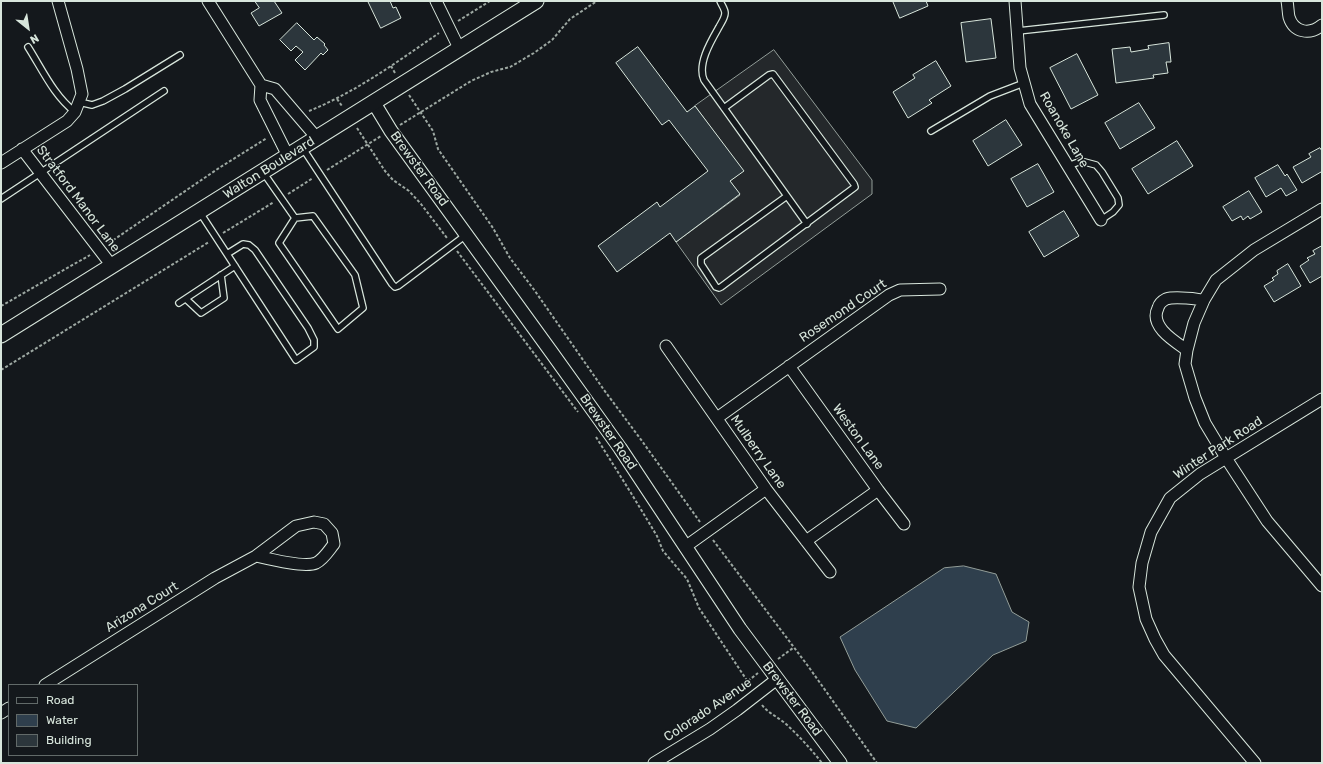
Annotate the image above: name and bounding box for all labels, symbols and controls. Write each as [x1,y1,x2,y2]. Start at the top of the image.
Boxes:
north arrow [8,8,48,48]
text: N [28,31,41,46]
street label: Roanoke Lane [1036,89,1092,171]
street label: Brewster Road [387,129,451,209]
street label: Walton Boulevard [220,134,318,202]
street label: Stratford Manor Lane [33,143,123,255]
street label: Rosemond Court [797,276,889,346]
street label: Brewster Road [576,391,640,473]
street label: Weston Lane [829,401,887,473]
street label: Mulberry Lane [727,412,789,492]
street label: Winter Park Road [1171,413,1265,483]
street label: Arizona Court [103,578,181,636]
street label: Brewster Road [759,659,825,739]
street label: Colorado Avenue [661,675,755,745]
legend [8,684,138,756]
text: Road [46,693,74,707]
text: Water [46,713,78,727]
text: Building [46,733,92,747]

